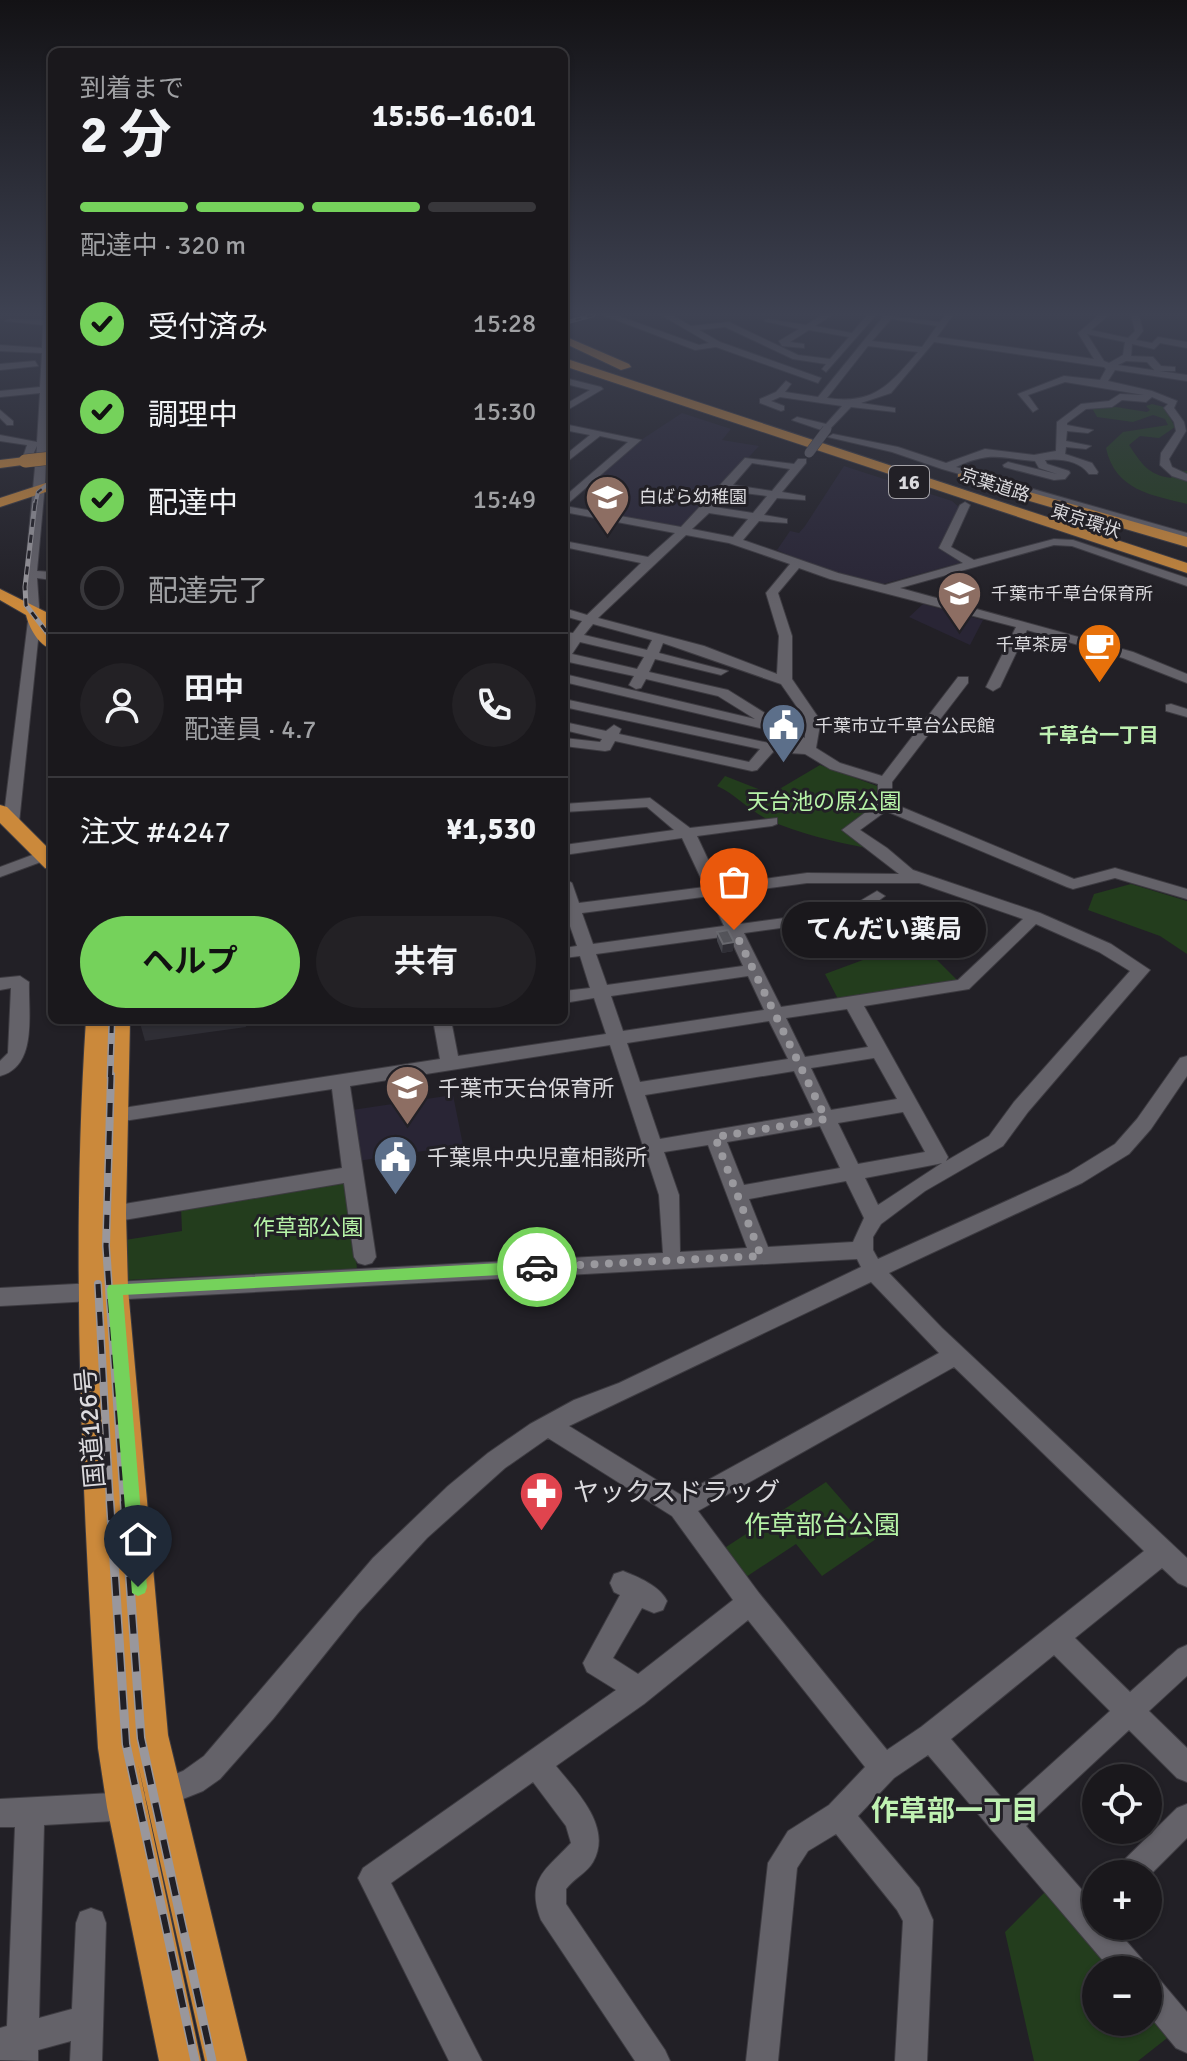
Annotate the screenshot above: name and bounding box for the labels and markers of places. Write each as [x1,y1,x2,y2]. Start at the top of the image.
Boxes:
school or university icon: 白ばら幼稚園 [584,473,632,536]
place label: 白ばら幼稚園 [639,486,747,508]
school or university icon: 千葉市千草台保育所 [936,570,984,633]
place label: 千葉市千草台保育所 [991,583,1153,605]
cafe icon: 千草茶房 [1075,621,1123,684]
place label: 千草茶房 [996,634,1068,656]
public building icon: 千葉市立千草台公民館 [760,702,808,765]
place label: 千葉市立千草台公民館 [815,715,995,737]
pin [700,848,768,930]
callout: てんだい薬局 [782,902,986,958]
school or university icon: 千葉市天台保育所 [383,1064,431,1127]
place label: 千葉市天台保育所 [438,1075,614,1102]
public building icon: 千葉県中央児童相談所 [372,1133,420,1196]
place label: 千葉県中央児童相談所 [427,1144,647,1171]
pharmacy icon: ヤックスドラッグ [518,1469,566,1532]
place label: ヤックスドラッグ [573,1477,780,1509]
pin [104,1505,172,1587]

